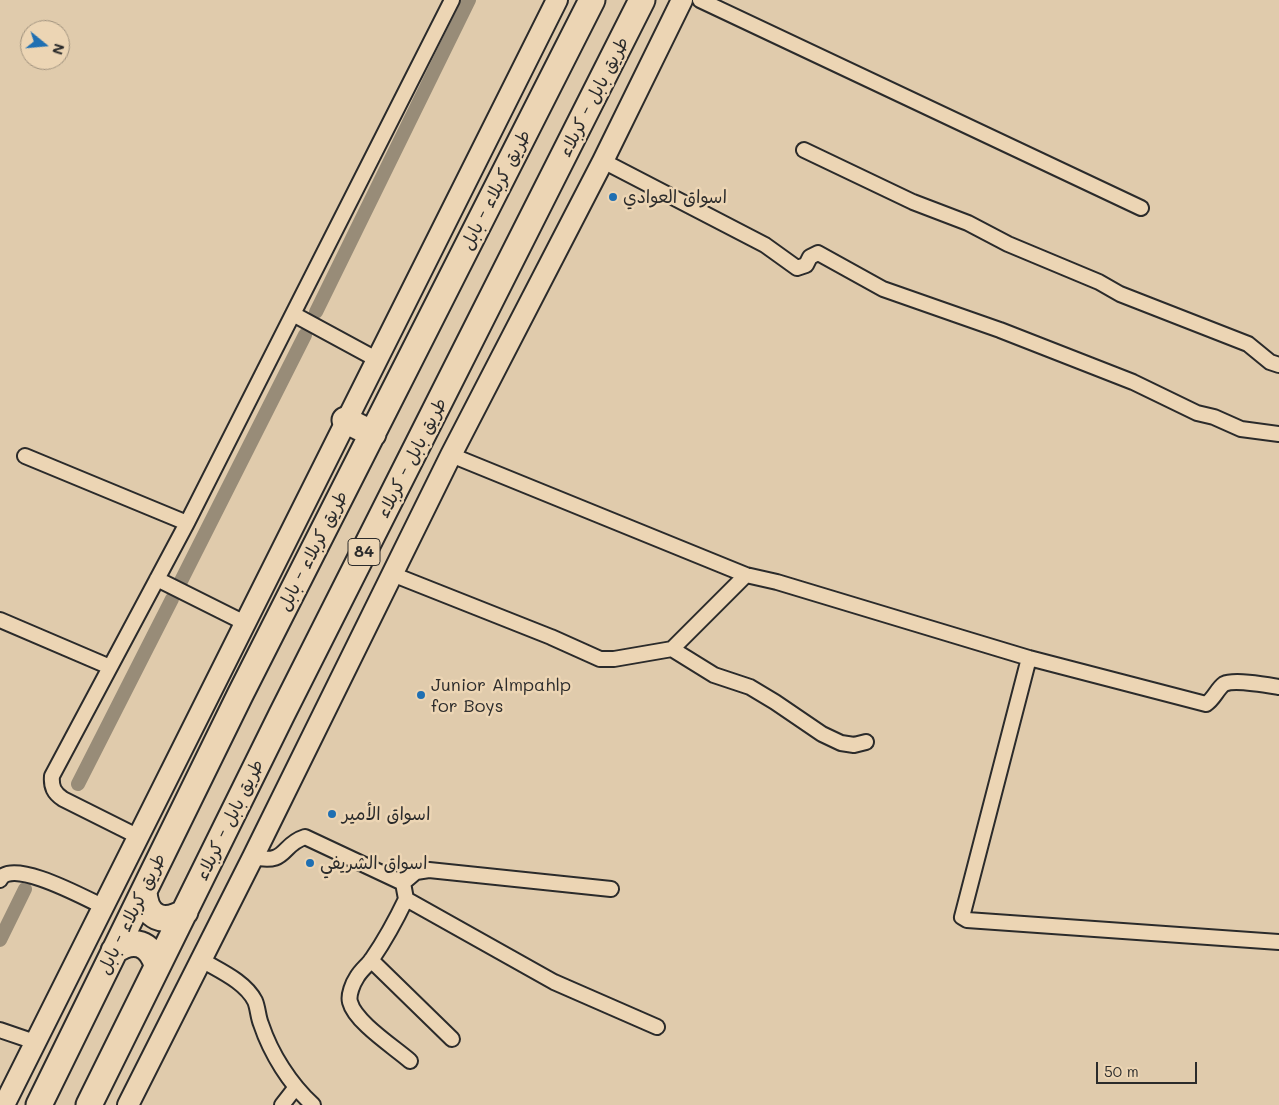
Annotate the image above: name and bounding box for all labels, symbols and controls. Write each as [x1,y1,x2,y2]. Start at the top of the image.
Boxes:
north arrow [20,20,70,70]
street label: طريق بابل - كربلاء [554,33,634,161]
text: N [48,41,70,57]
street label: طريق كربلاء - بابل [456,126,536,254]
place label: اسواق العوادي [623,186,727,208]
marker: اسواق العوادي [607,191,619,203]
street label: طريق بابل - كربلاء [372,394,452,522]
street label: طريق كربلاء - بابل [273,487,353,615]
road number: 84 [348,538,380,566]
place label: Junior Almpahlp for Boys [431,674,571,716]
marker: Junior Almpahlp for Boys [415,689,427,701]
street label: طريق بابل - كربلاء [191,756,269,884]
place label: اسواق الأمير [342,803,430,825]
marker: اسواق الأمير [326,808,338,820]
street label: طريق كربلاء - بابل [93,850,171,978]
place label: اسواق الشريفي [320,852,427,874]
marker: اسواق الشريفي [304,857,316,869]
scale bar [1099,1052,1200,1084]
text: 50 m [1104,1061,1139,1081]

